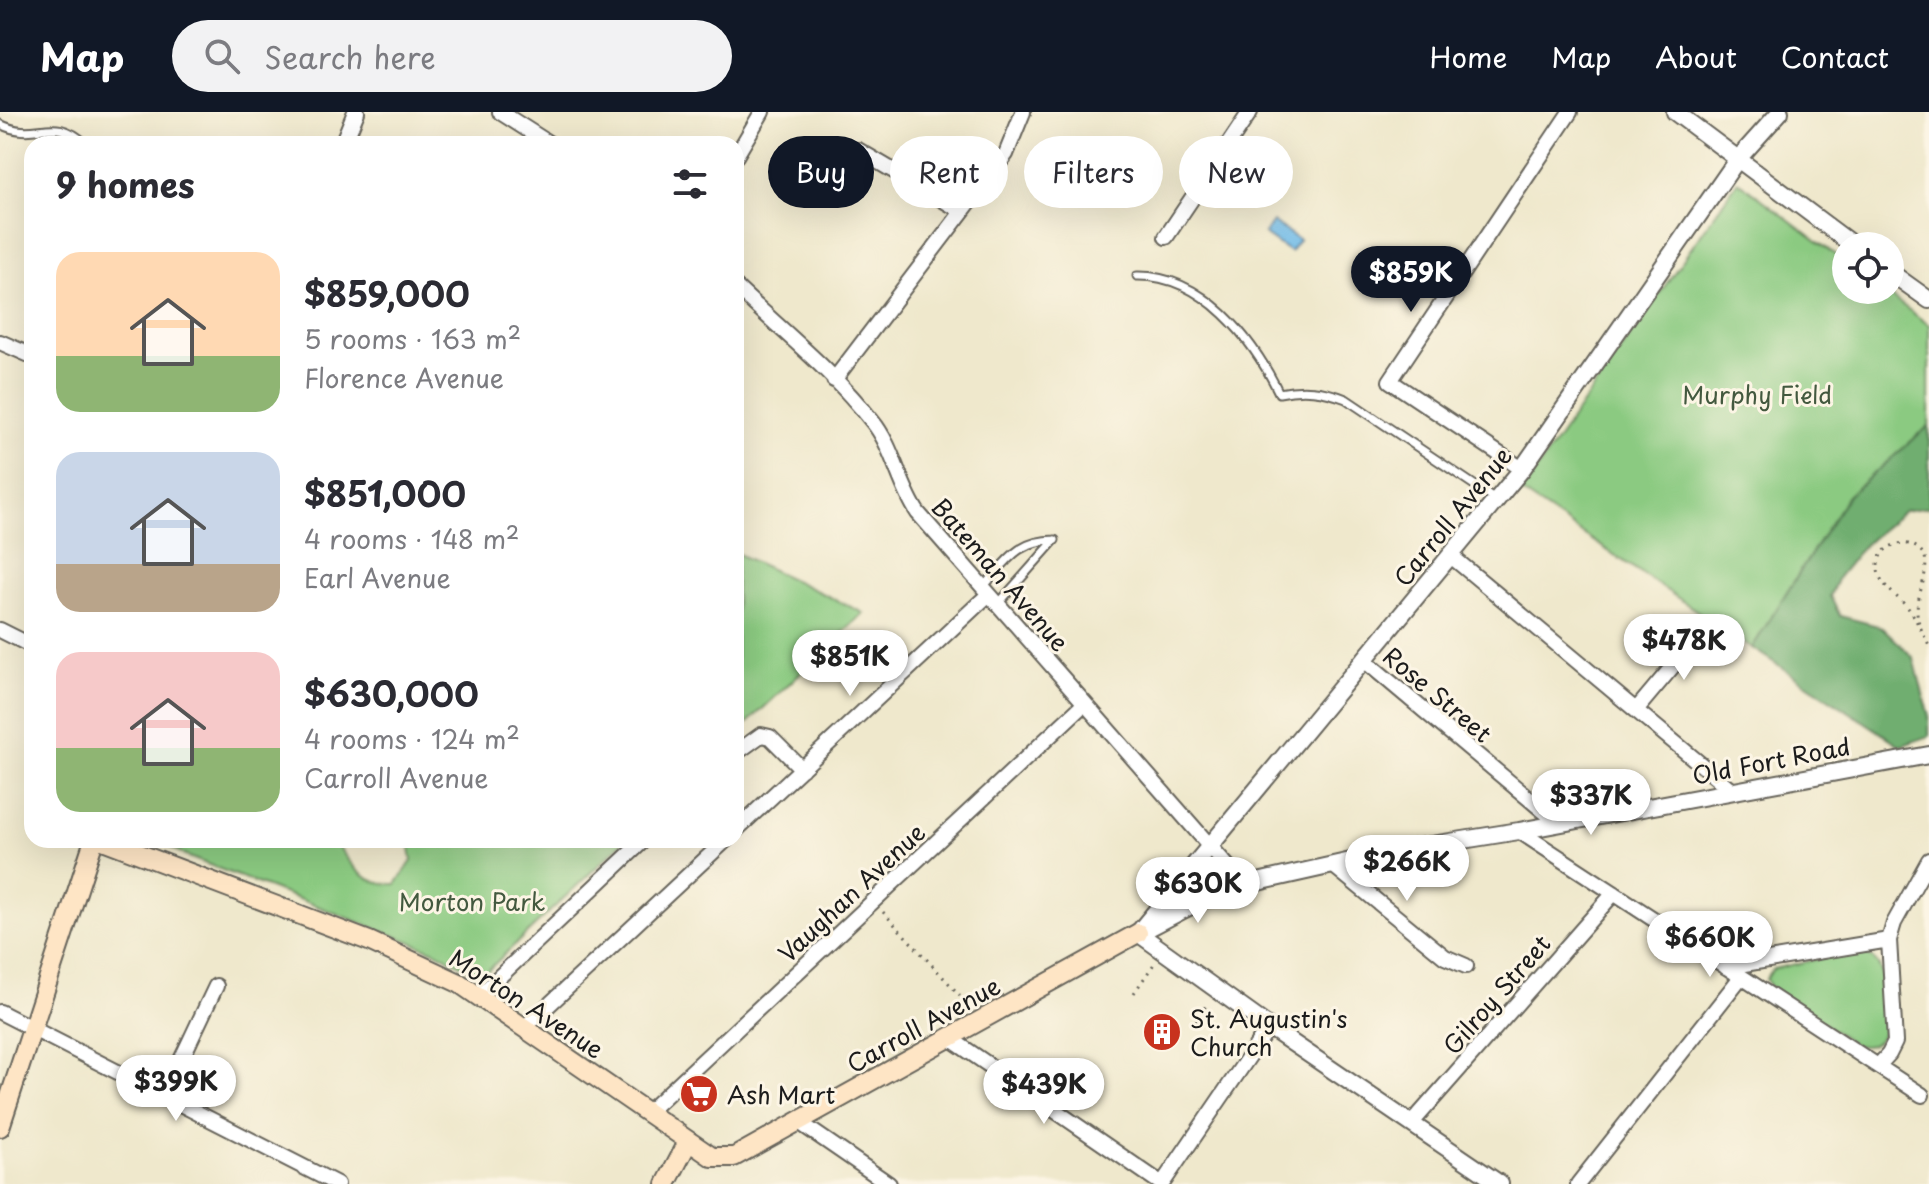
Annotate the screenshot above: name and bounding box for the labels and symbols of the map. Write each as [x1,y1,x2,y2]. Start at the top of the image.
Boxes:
pin: $859K [1355,246,1467,314]
park label: Murphy Field [1682,376,1832,412]
street label: Carroll Avenue [1384,438,1520,594]
street label: Bateman Avenue [924,489,1078,659]
pin: $478K [1628,614,1740,682]
pin: $851K [794,630,906,698]
street label: Rose Street [1376,638,1500,751]
street label: Old Fort Road [1689,727,1853,793]
pin: $337K [1535,769,1647,837]
street label: Vaughan Avenue [769,814,933,970]
pin: $266K [1351,835,1463,903]
pin: $630K [1142,857,1254,925]
park label: Morton Park [399,883,545,919]
pin: $660K [1654,911,1766,979]
street label: Gilroy Street [1434,926,1558,1062]
street label: Morton Avenue [443,940,611,1066]
street label: Carroll Avenue [840,967,1006,1081]
place label: St. Augustin's Church [1190,1000,1347,1064]
building icon: St. Augustin's Church [1141,1011,1183,1053]
pin: $399K [120,1055,232,1123]
pin: $439K [988,1058,1100,1126]
supermarket icon: Ash Mart [678,1073,720,1115]
place label: Ash Mart [727,1076,835,1112]

